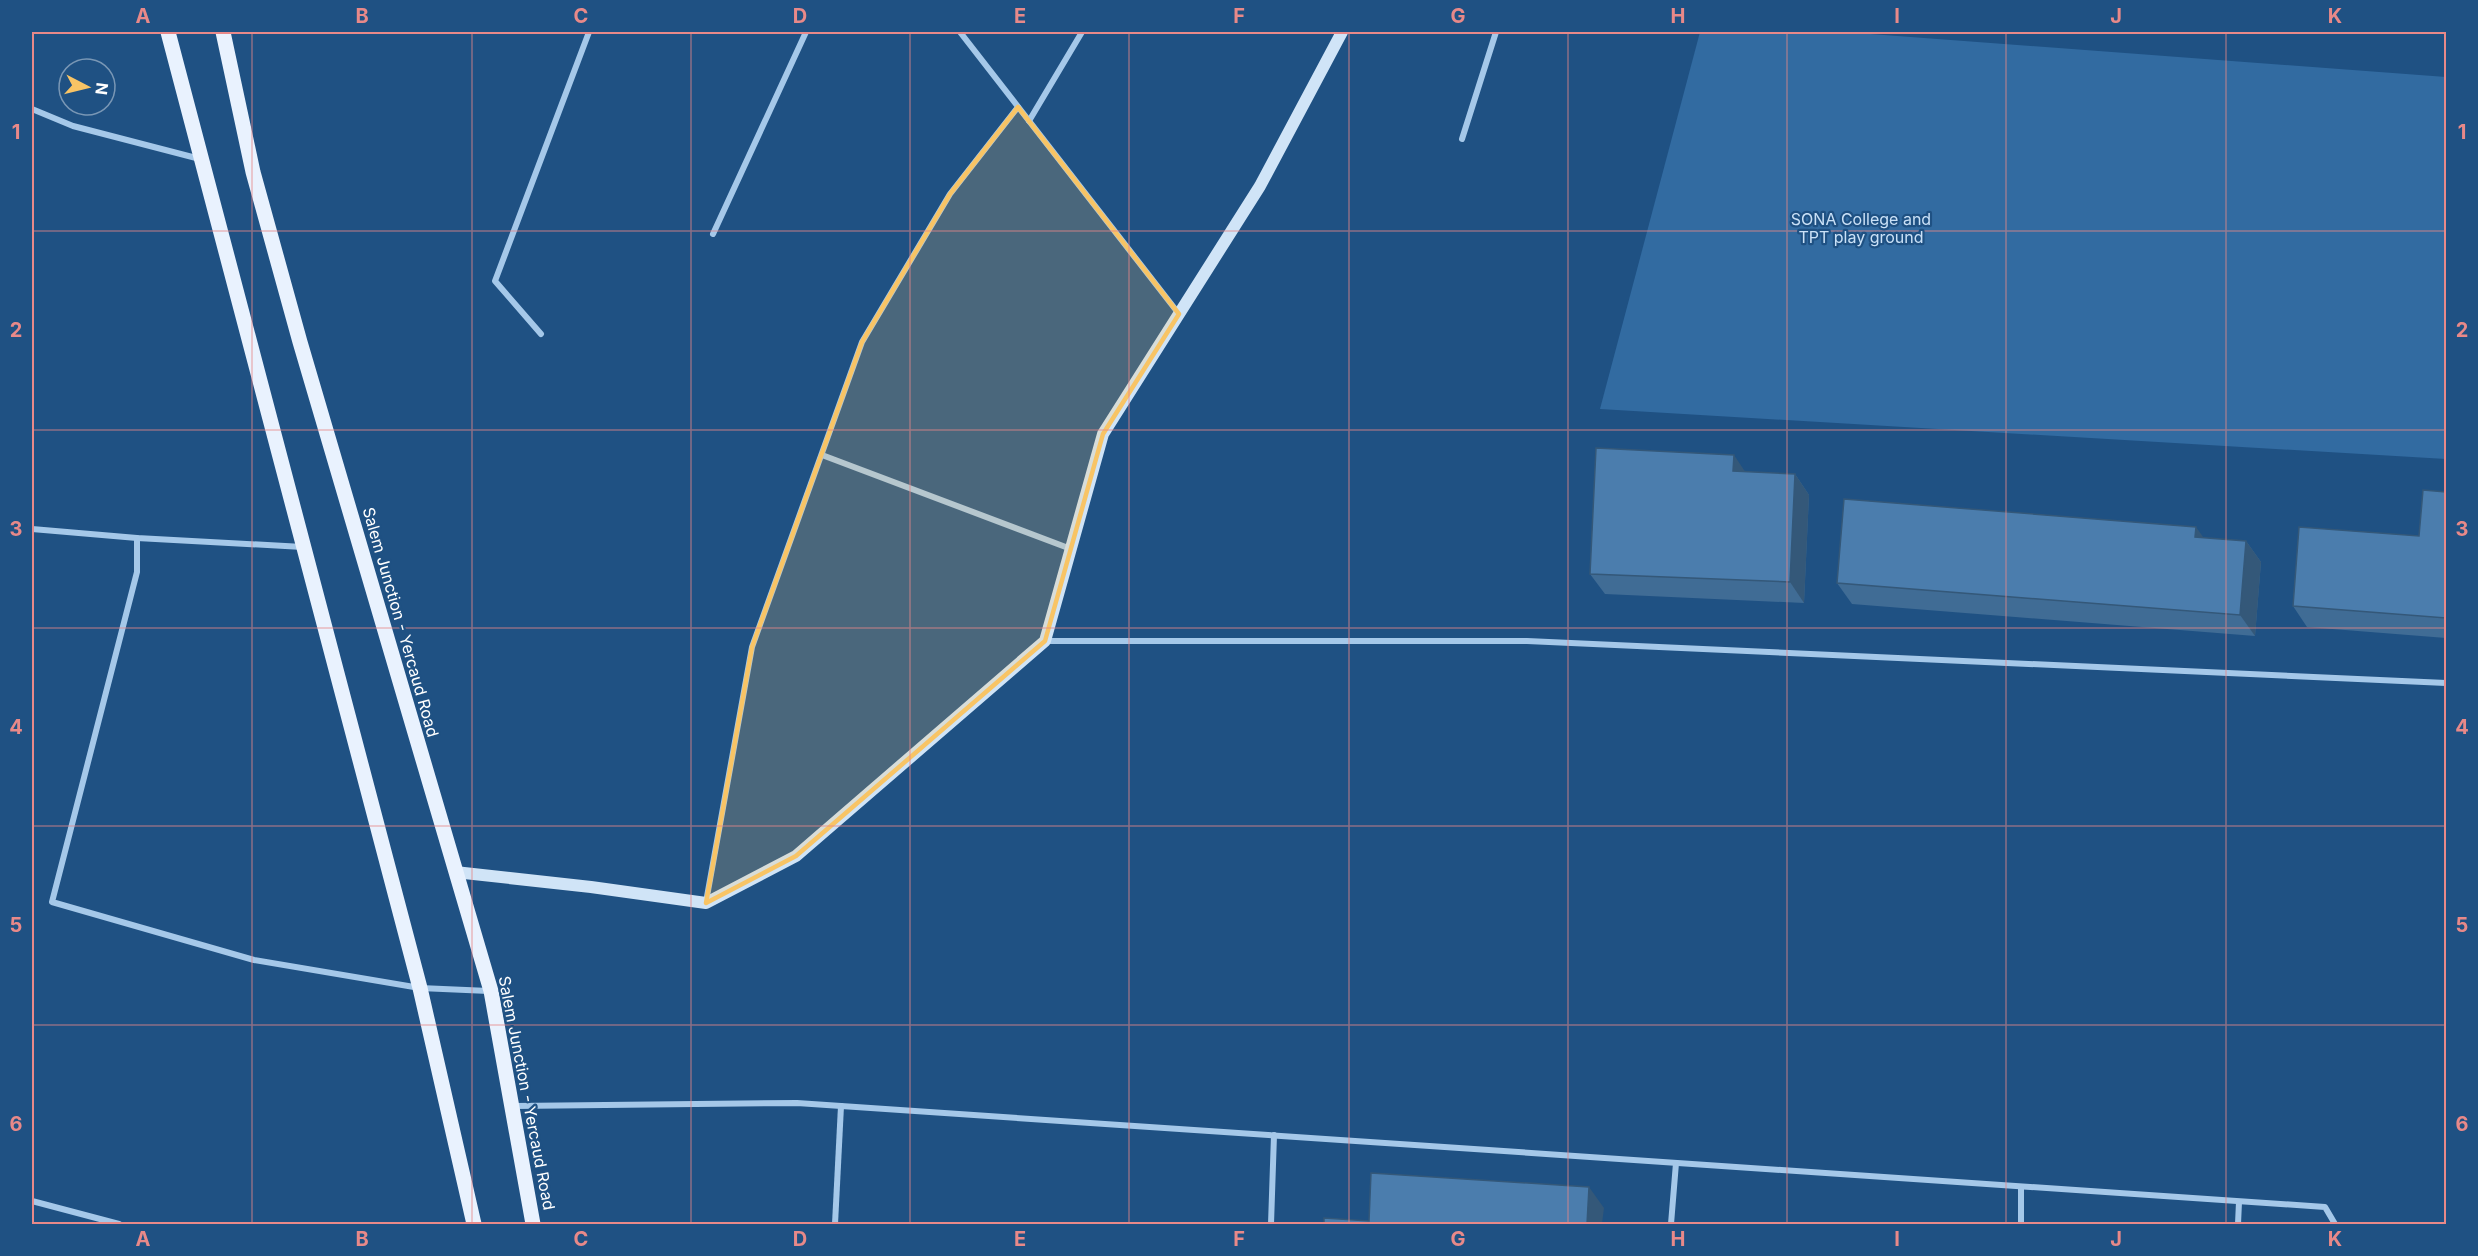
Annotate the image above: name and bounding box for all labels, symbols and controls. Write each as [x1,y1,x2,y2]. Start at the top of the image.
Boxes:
text: A [136,4,151,28]
text: B [355,4,369,28]
text: C [574,4,588,28]
text: D [793,4,807,28]
text: E [1014,4,1026,28]
text: F [1233,4,1245,28]
text: G [1450,4,1466,28]
text: H [1671,4,1685,28]
text: I [1894,4,1900,28]
text: J [2110,4,2122,28]
text: K [2328,4,2342,28]
north arrow [57,57,117,117]
text: N [91,82,113,96]
text: 1 [12,120,20,144]
text: 1 [2458,120,2466,144]
park label: SONA College and TPT play ground [1791,209,1931,247]
text: 2 [10,318,22,342]
text: 2 [2456,318,2468,342]
street label: Salem Junction - Yercaud Road [359,505,443,739]
text: 3 [10,517,22,541]
text: 3 [2456,517,2468,541]
text: 4 [9,715,23,739]
text: 4 [2455,715,2469,739]
text: 5 [10,913,22,937]
text: 5 [2456,913,2468,937]
street label: Salem Junction - Yercaud Road [494,974,560,1212]
text: 6 [10,1112,23,1136]
text: 6 [2456,1112,2469,1136]
text: A [136,1227,151,1251]
text: B [355,1227,369,1251]
text: C [574,1227,588,1251]
text: D [793,1227,807,1251]
text: E [1014,1227,1026,1251]
text: F [1233,1227,1245,1251]
text: G [1450,1227,1466,1251]
text: H [1671,1227,1685,1251]
text: I [1894,1227,1900,1251]
text: J [2110,1227,2122,1251]
text: K [2328,1227,2342,1251]

